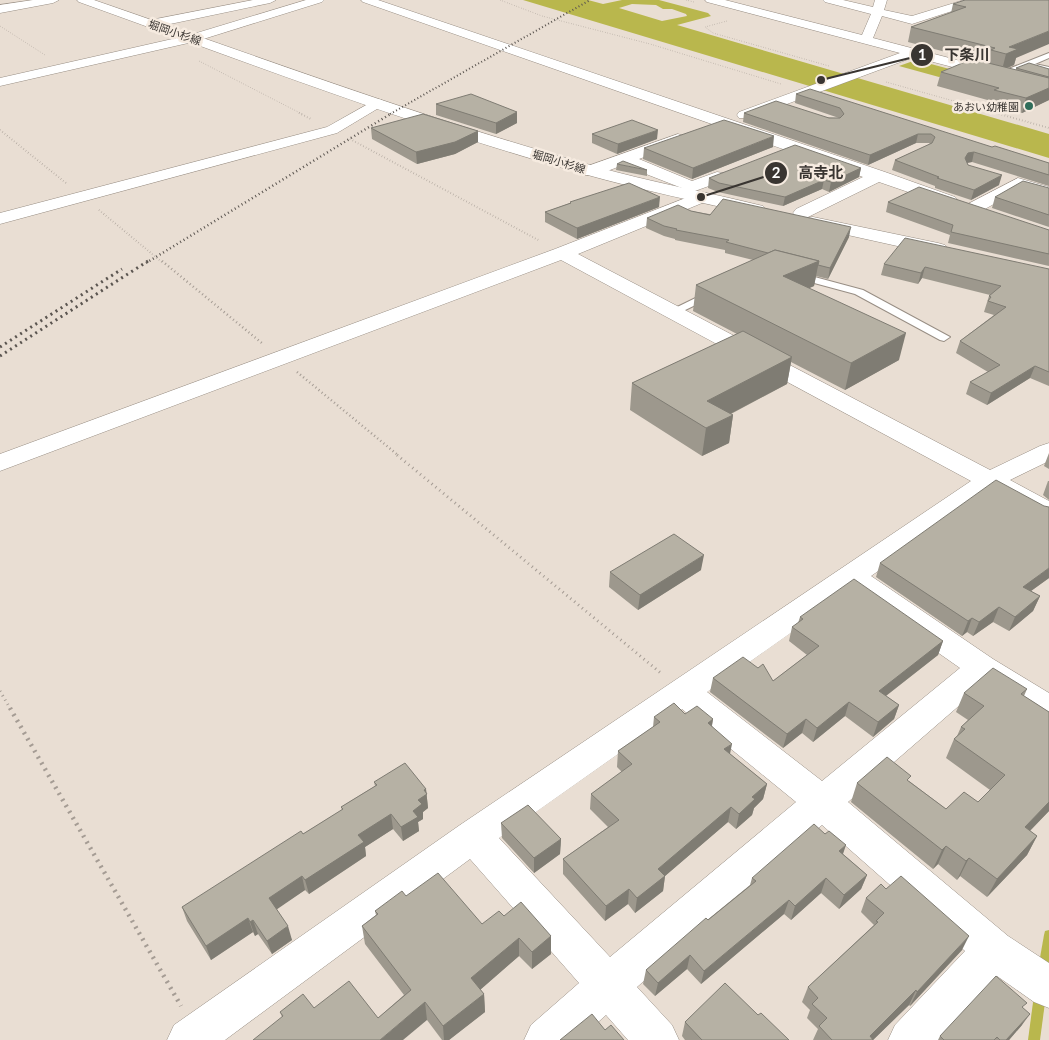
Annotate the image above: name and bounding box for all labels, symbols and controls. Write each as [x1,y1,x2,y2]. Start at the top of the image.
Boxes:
street label: 堀岡小杉線 [147,17,203,47]
callout: 下条川 [910,40,1000,70]
text: 1 [918,45,926,63]
text: 下条川 [944,45,990,63]
place label: あおい幼稚園 [953,100,1019,113]
marker: あおい幼稚園 [1023,100,1035,112]
street label: 堀岡小杉線 [531,147,587,175]
callout: 高寺北 [763,158,853,188]
text: 2 [772,163,781,181]
text: 高寺北 [798,163,844,181]

